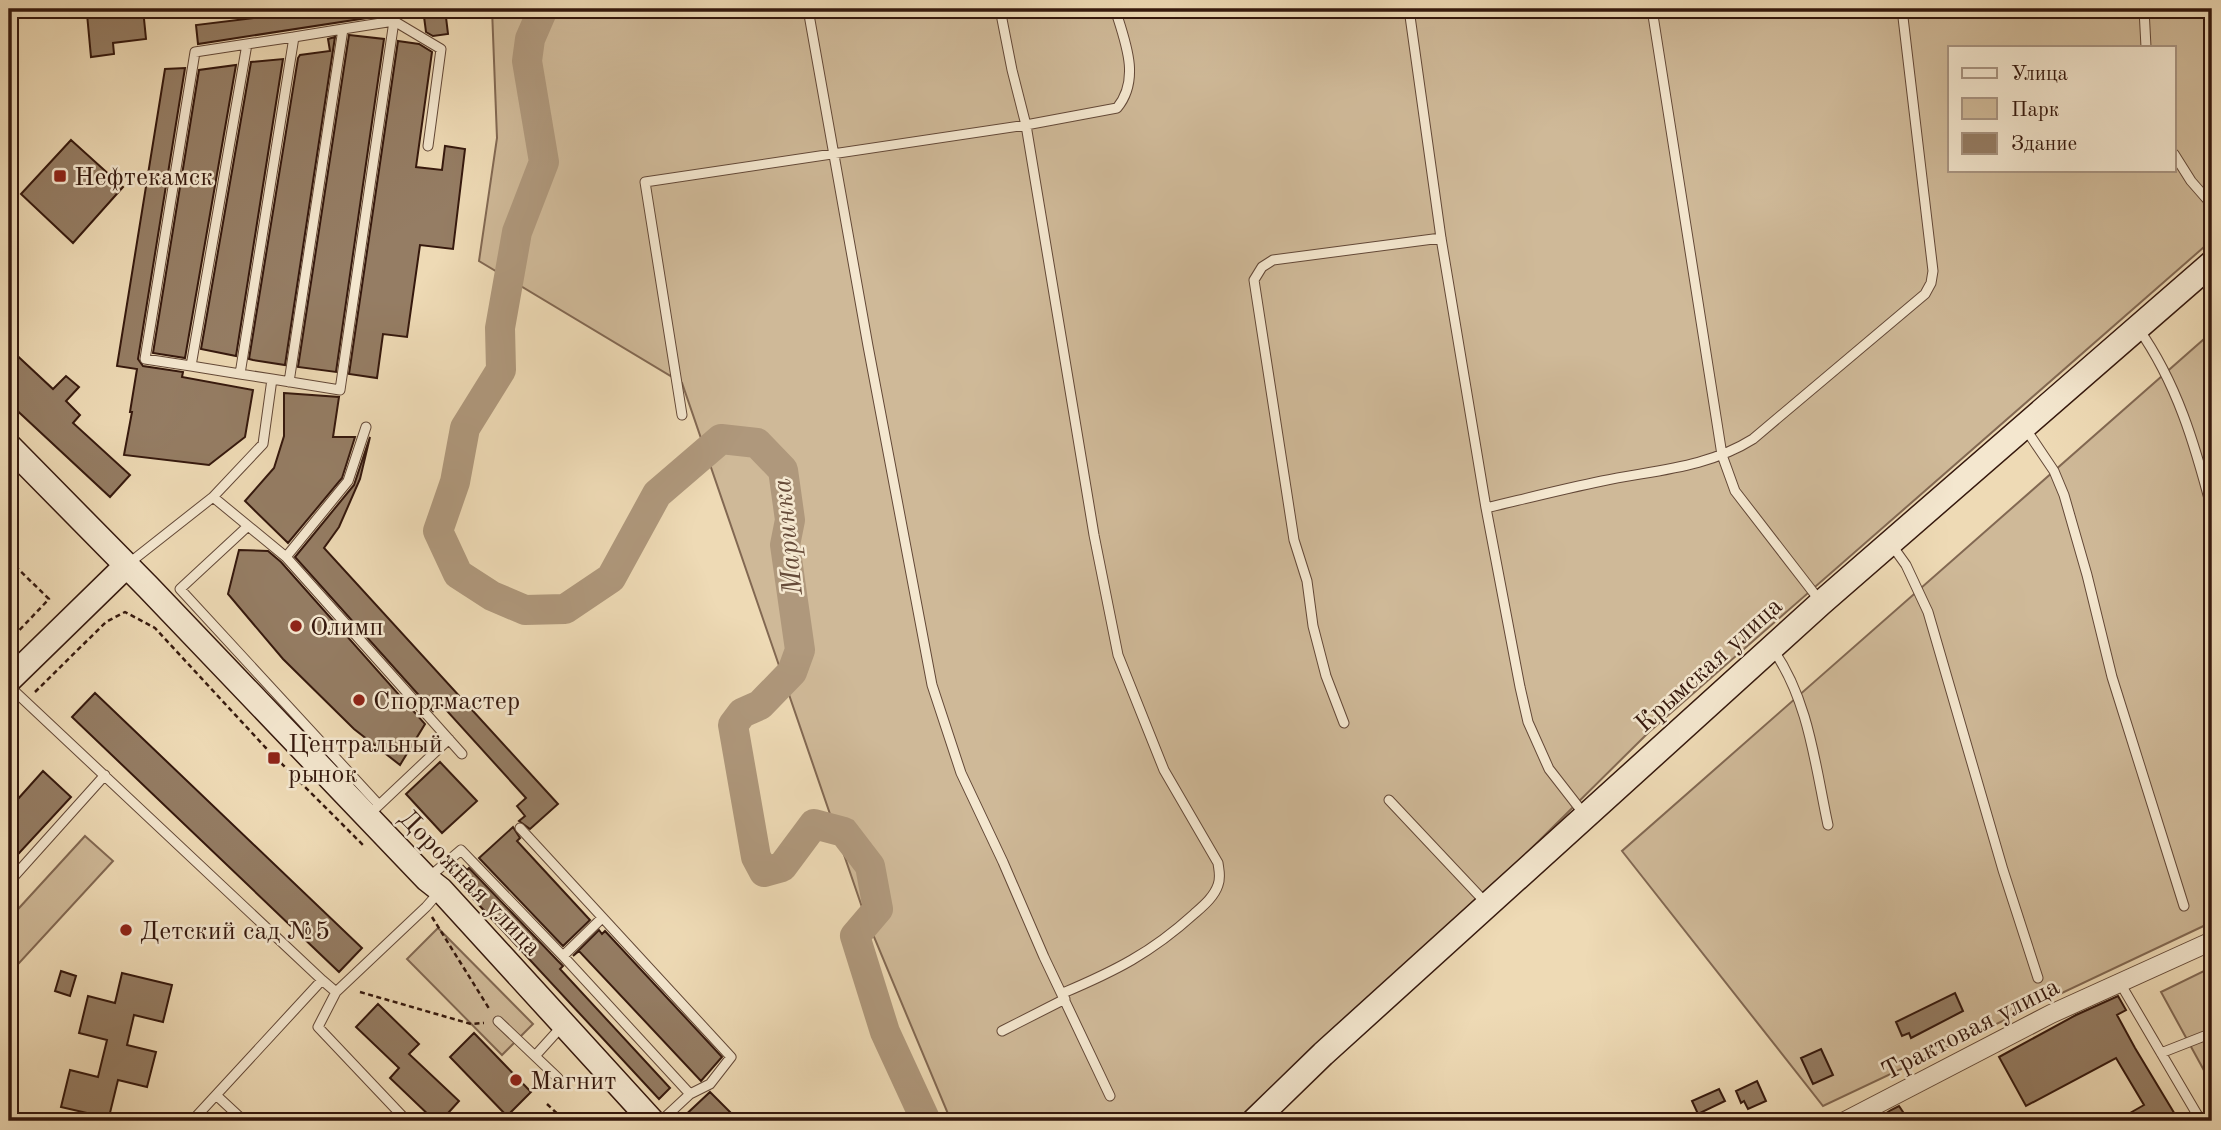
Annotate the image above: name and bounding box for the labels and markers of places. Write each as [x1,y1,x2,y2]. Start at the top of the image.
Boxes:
place label: Нефтекамск [74,165,213,191]
marker: Нефтекамск [52,168,68,184]
place label: Олимп [310,615,384,641]
marker: Олимп [288,618,304,634]
place label: Спортмастер [373,689,520,715]
marker: Спортмастер [351,692,367,708]
place label: Центральный рынок [288,732,443,788]
marker: Центральный рынок [266,750,282,766]
place label: Детский сад №5 [140,919,330,945]
marker: Детский сад №5 [118,922,134,938]
place label: Магнит [530,1069,616,1095]
marker: Магнит [508,1072,524,1088]

